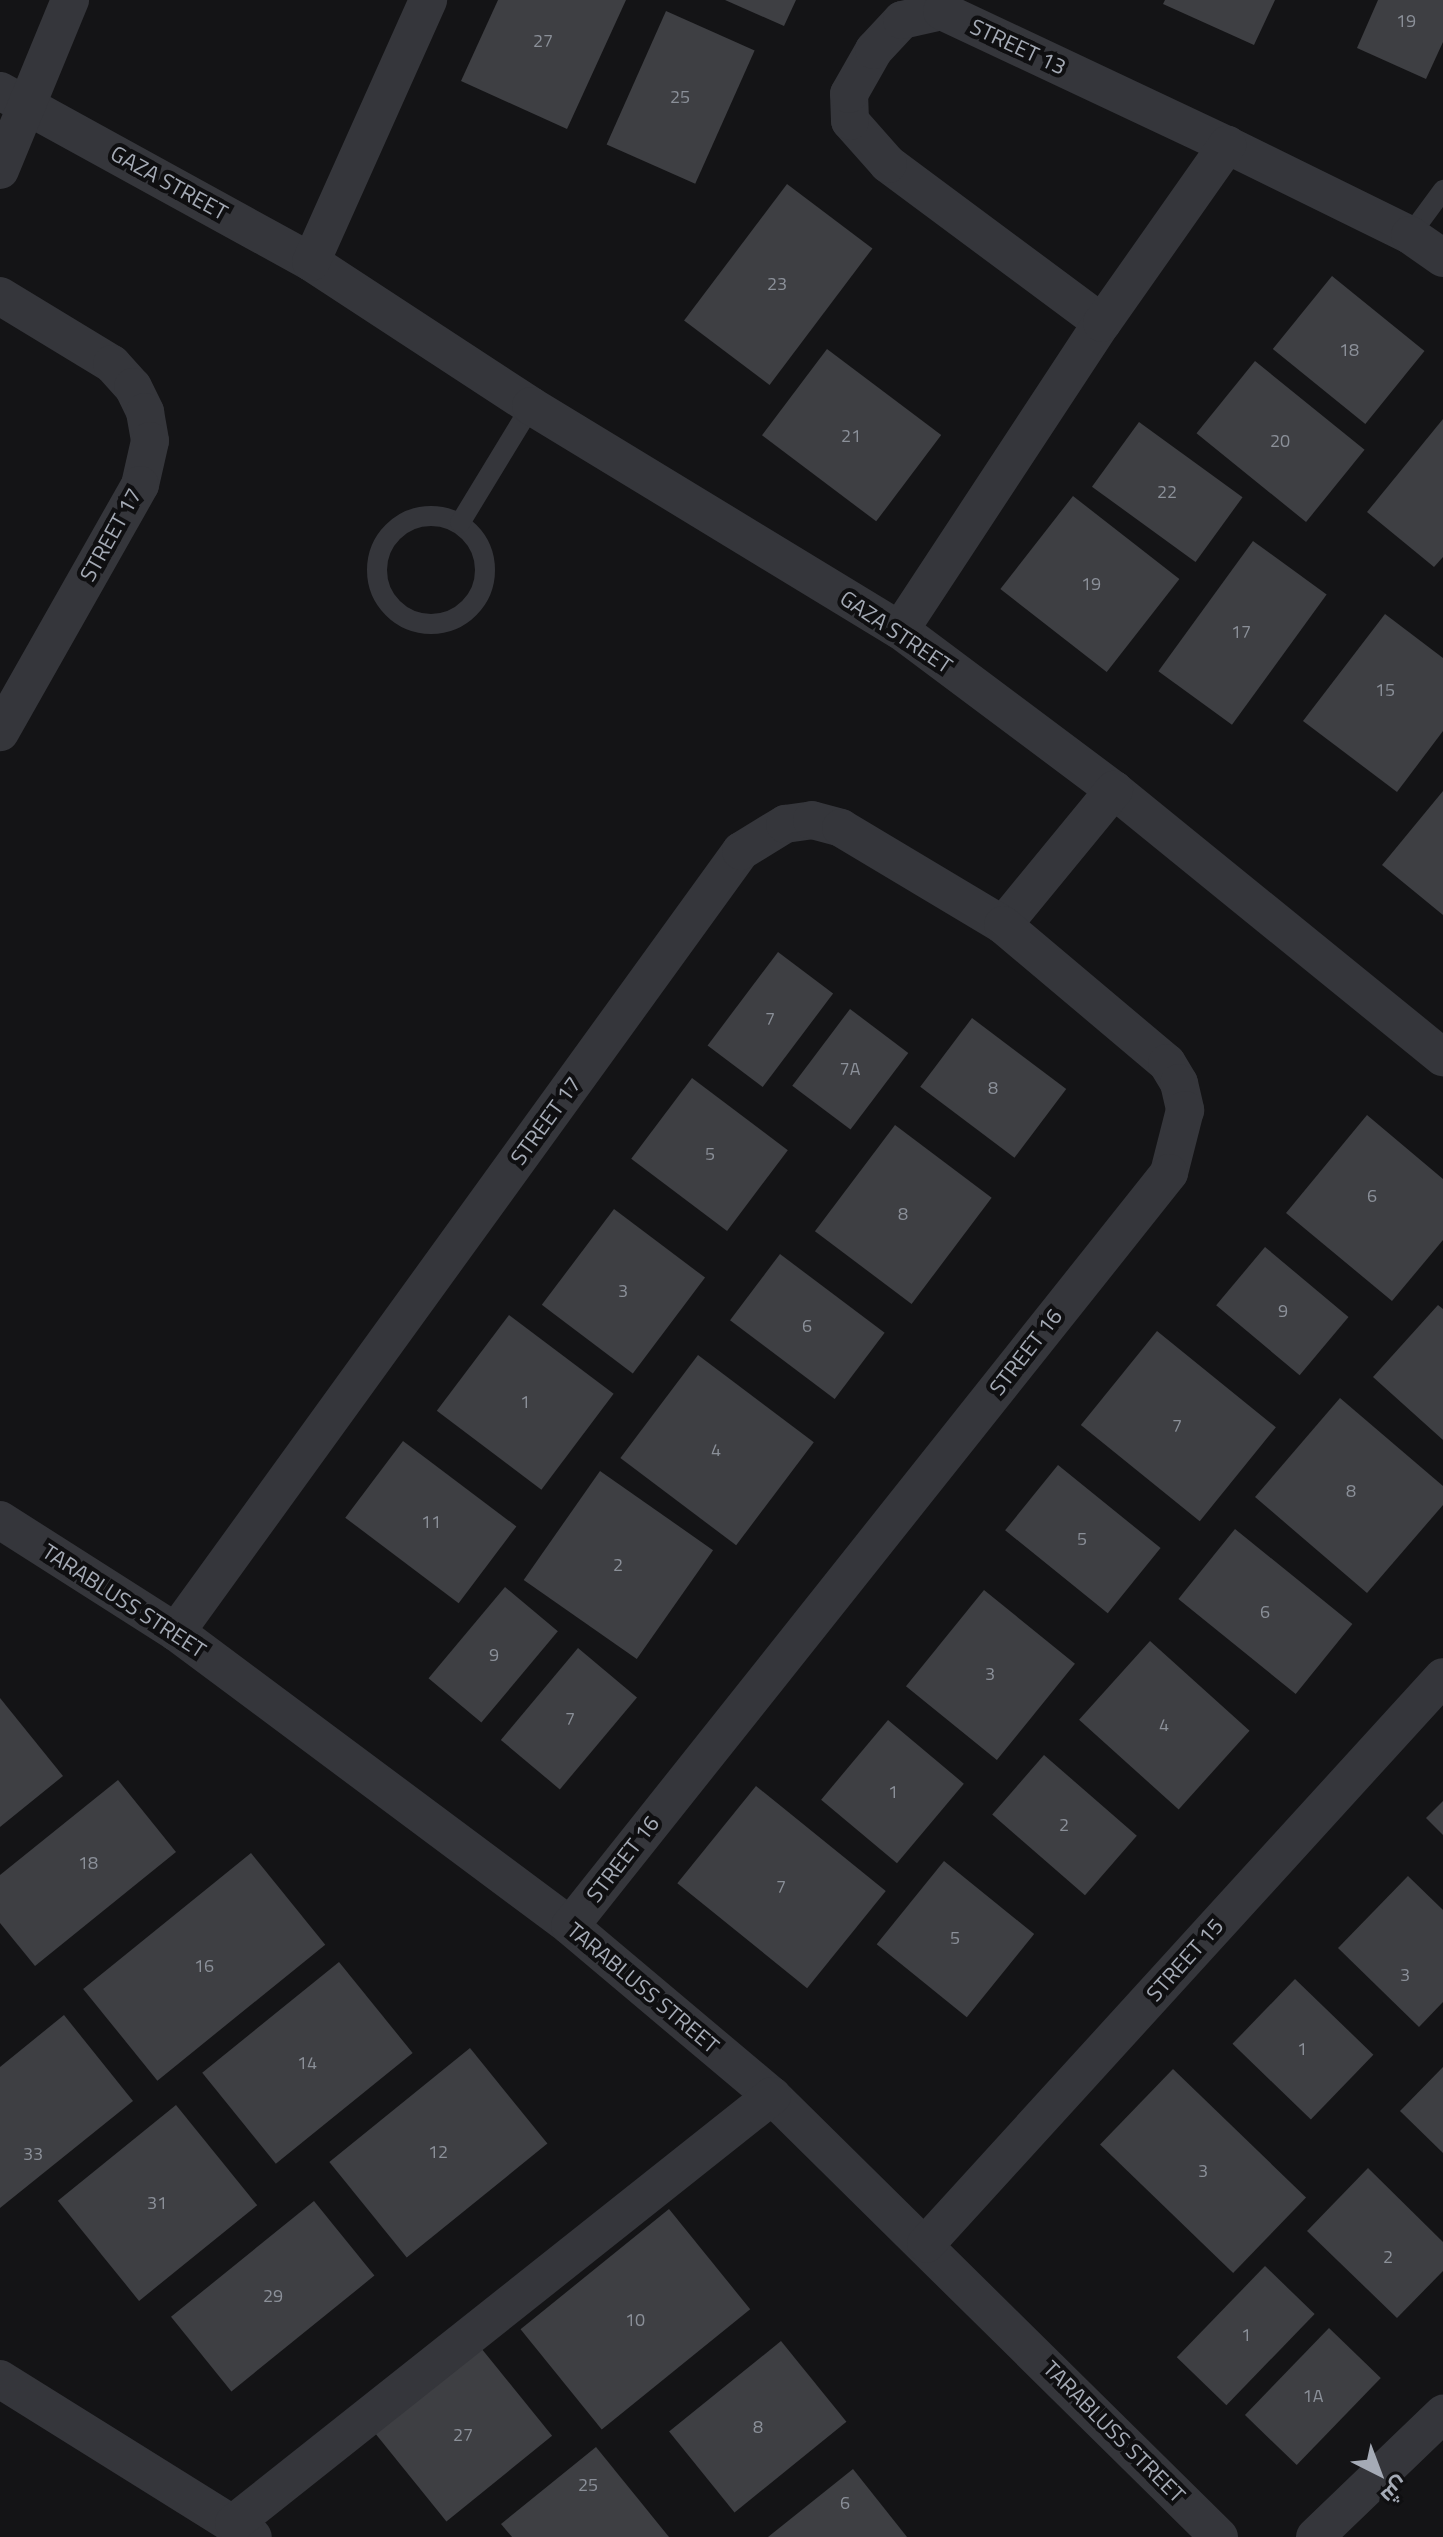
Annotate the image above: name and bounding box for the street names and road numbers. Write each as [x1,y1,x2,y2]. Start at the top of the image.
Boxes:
street label: STREET 13 [966,13,1070,81]
street label: GAZA STREET [106,140,232,226]
street label: STREET 17 [75,484,147,586]
street label: GAZA STREET [835,585,957,679]
street label: STREET 17 [505,1072,587,1170]
street label: STREET 16 [984,1304,1068,1400]
street label: TARABLUSS STREET [37,1538,211,1664]
street label: STREET 16 [581,1811,665,1907]
street label: STREET 15 [1141,1913,1229,2007]
street label: TARABLUSS STREET [562,1917,724,2059]
street label: TARABLUSS STREET [1038,2356,1190,2508]

